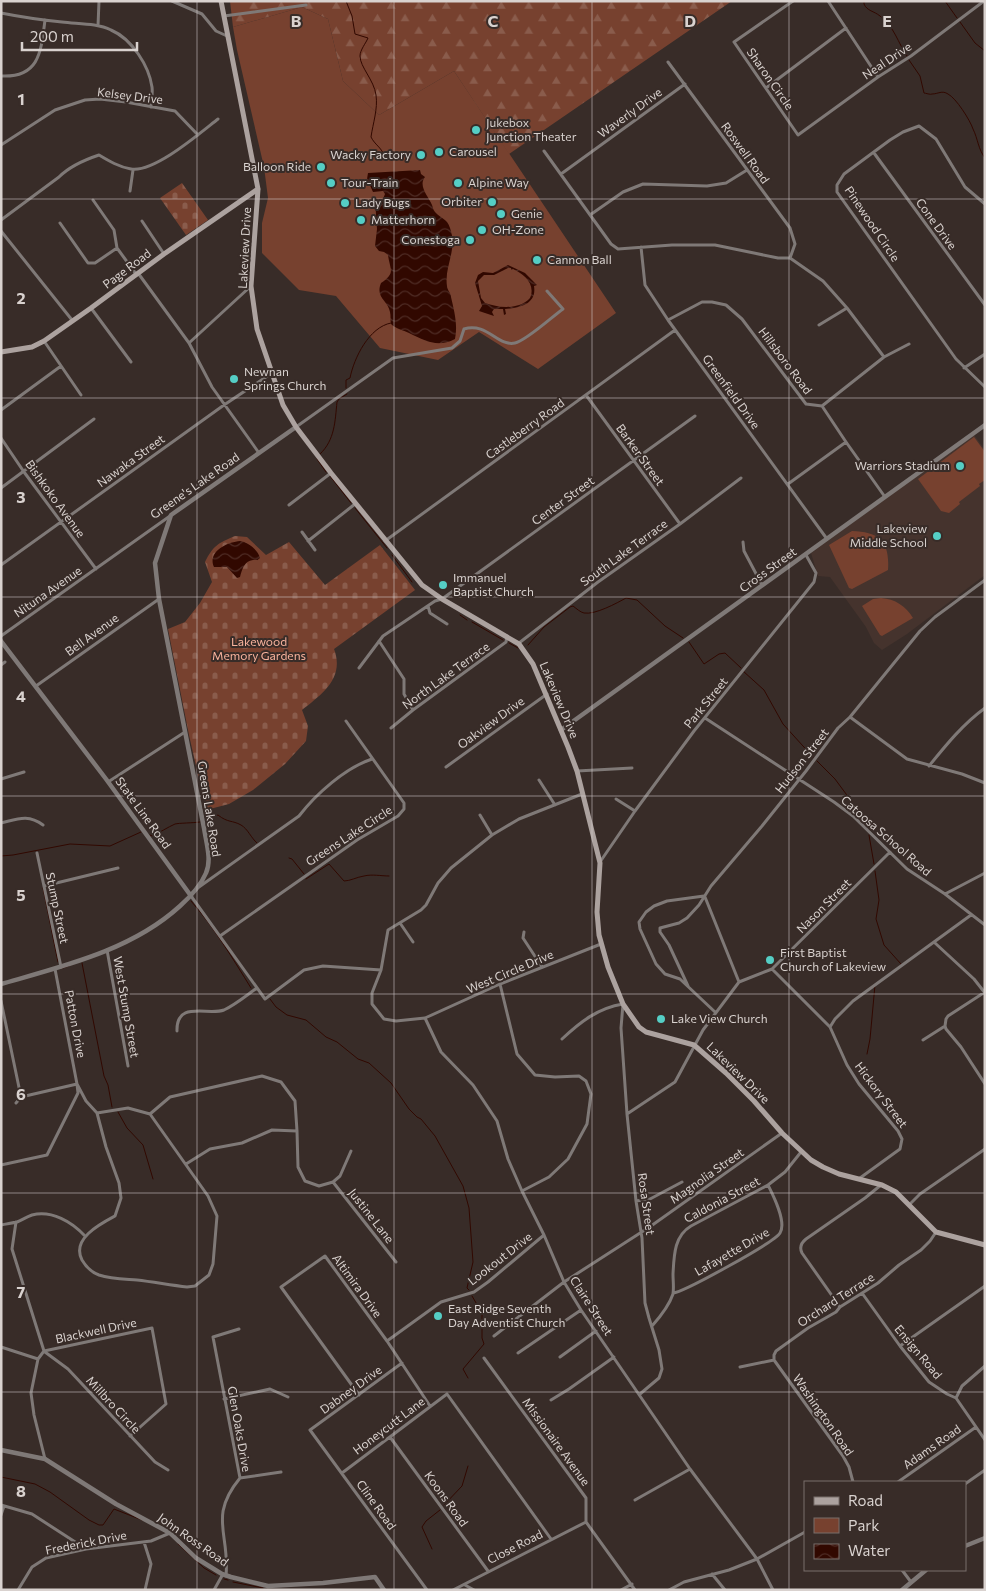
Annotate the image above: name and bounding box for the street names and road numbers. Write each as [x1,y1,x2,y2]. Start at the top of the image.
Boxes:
street label: Neal Drive [859,39,914,82]
street label: Sharon Circle [744,45,797,112]
street label: Kelsey Drive [96,84,164,106]
street label: Waverly Drive [595,84,664,140]
street label: Roswell Road [719,119,773,186]
street label: Pinewood Circle [842,183,903,264]
street label: Cone Drive [914,195,960,252]
street label: Lakeview Drive [235,207,253,289]
street label: Page Road [99,245,153,291]
street label: Hillsboro Road [756,324,815,397]
street label: Greenfield Drive [700,352,763,431]
street label: Castleberry Road [482,395,567,461]
street label: Barker Street [614,421,668,488]
street label: Nawaka Street [94,431,167,489]
street label: Greene's Lake Road [147,449,242,521]
street label: Bishkoko Avenue [23,457,89,540]
street label: Center Street [529,473,596,527]
street label: South Lake Terrace [577,516,670,588]
street label: Cross Street [736,544,799,595]
street label: Nituna Avenue [11,563,84,620]
street label: Bell Avenue [62,610,121,658]
street label: North Lake Terrace [399,639,492,711]
street label: Lakeview Drive [537,659,582,740]
street label: Park Street [680,674,730,731]
street label: Oakview Drive [454,693,526,751]
street label: Hudson Street [772,725,831,796]
street label: Greens Lake Road [196,760,224,858]
street label: State Line Road [113,774,175,851]
street label: Catoosa School Road [839,792,935,878]
street label: Greens Lake Circle [303,802,394,868]
street label: Stump Street [44,871,72,945]
street label: Nason Street [793,875,853,935]
street label: West Circle Drive [464,946,555,996]
street label: West Stump Street [111,955,143,1059]
street label: Patton Drive [63,989,89,1059]
street label: Lakeview Drive [704,1039,773,1106]
street label: Hickory Street [853,1059,911,1130]
street label: Magnolia Street [667,1145,746,1206]
street label: Rosa Street [636,1172,658,1236]
street label: Caldonia Street [681,1173,762,1225]
street label: Justine Lane [345,1185,397,1246]
street label: Lafayette Drive [692,1224,771,1278]
street label: Lookout Drive [465,1229,534,1288]
street label: Altimira Drive [330,1251,386,1320]
street label: Orchard Terrace [795,1269,876,1329]
street label: Claire Street [568,1273,616,1338]
street label: Blackwell Drive [54,1315,138,1345]
street label: Ensign Road [892,1321,945,1381]
street label: Dabney Drive [317,1362,384,1416]
street label: Washington Road [791,1371,857,1458]
street label: Millbro Circle [84,1373,144,1436]
street label: Glen Oaks Drive [226,1385,254,1473]
street label: Honeycutt Lane [350,1394,427,1457]
street label: Missionaire Avenue [520,1395,593,1488]
street label: Adams Road [900,1421,963,1471]
street label: Koons Road [422,1468,472,1529]
street label: Cline Road [354,1477,400,1532]
street label: John Ross Road [155,1510,231,1569]
street label: Close Road [484,1526,545,1566]
street label: Frederick Drive [44,1527,128,1557]

